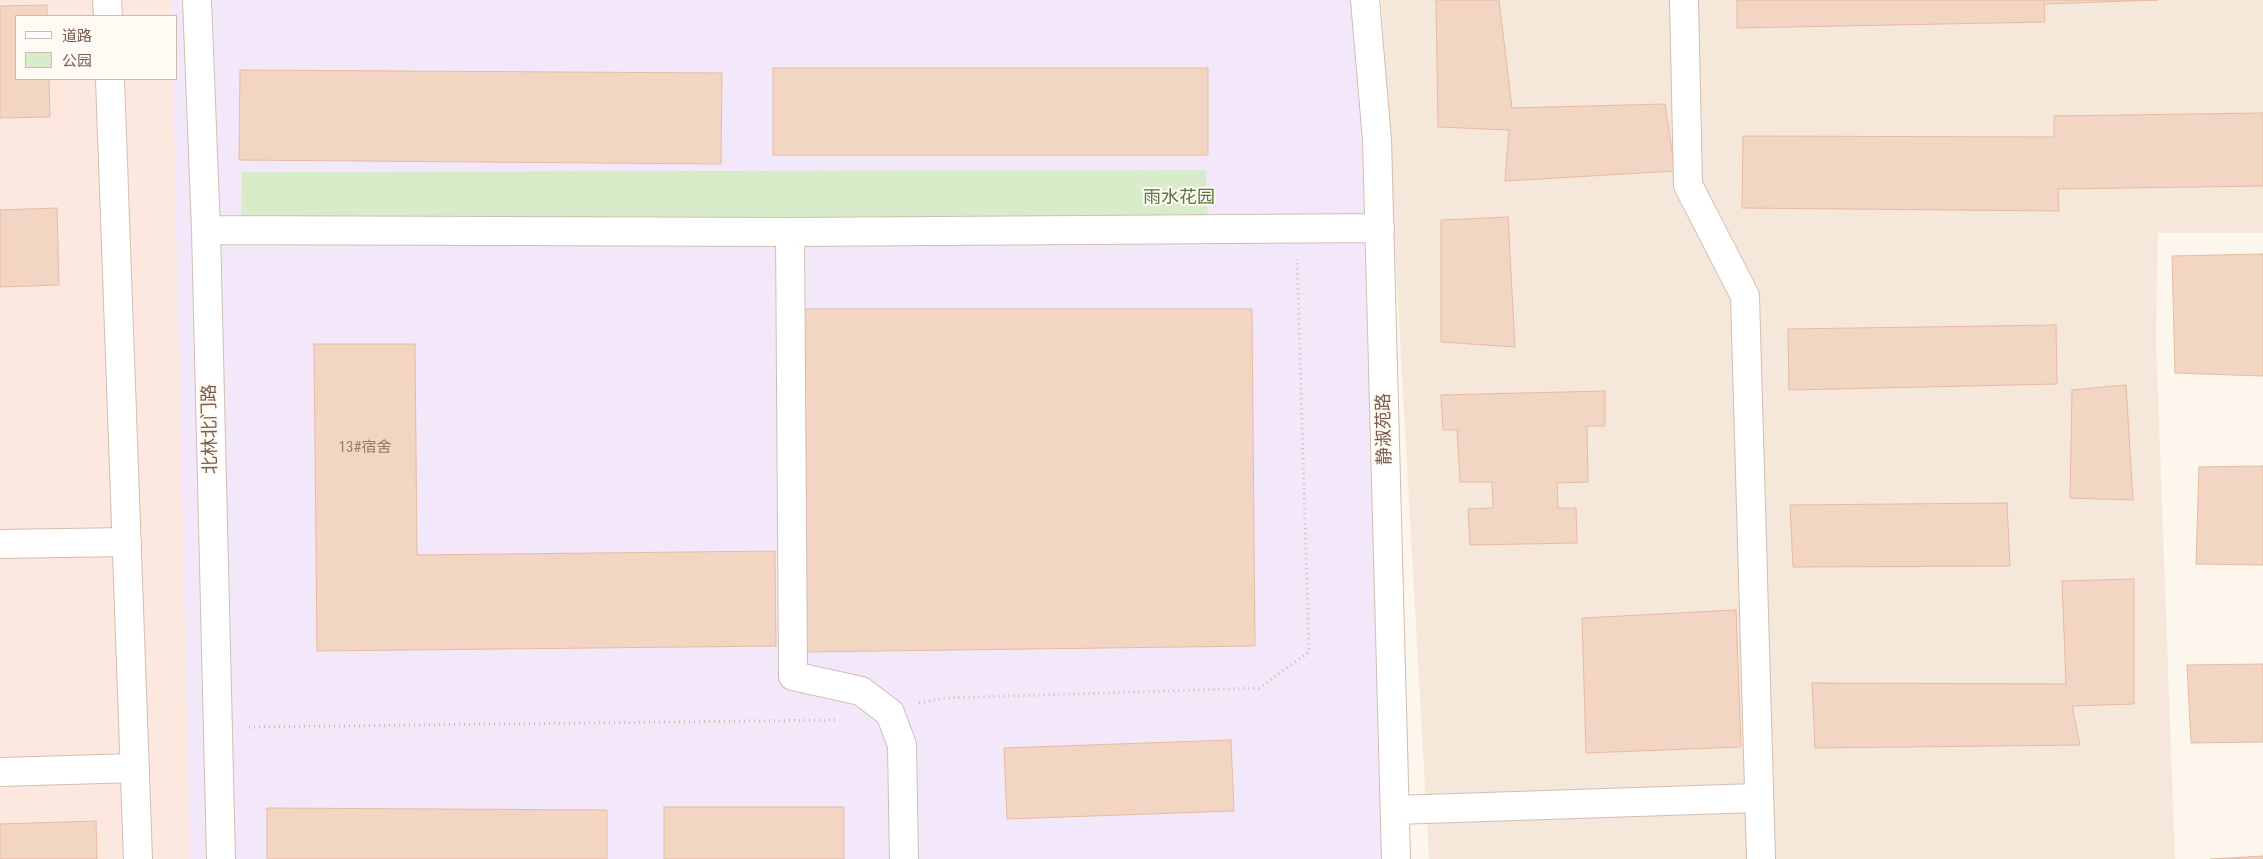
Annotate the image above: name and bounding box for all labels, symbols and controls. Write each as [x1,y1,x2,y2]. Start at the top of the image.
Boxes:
legend [15,15,178,80]
text: 道路 [62,27,92,45]
text: 公园 [62,52,92,70]
park label: 雨水花园 [1143,187,1215,209]
street label: 北林北门路 [199,384,223,474]
street label: 静淑苑路 [1374,393,1396,465]
house number: 13#宿舍 [338,439,392,457]

